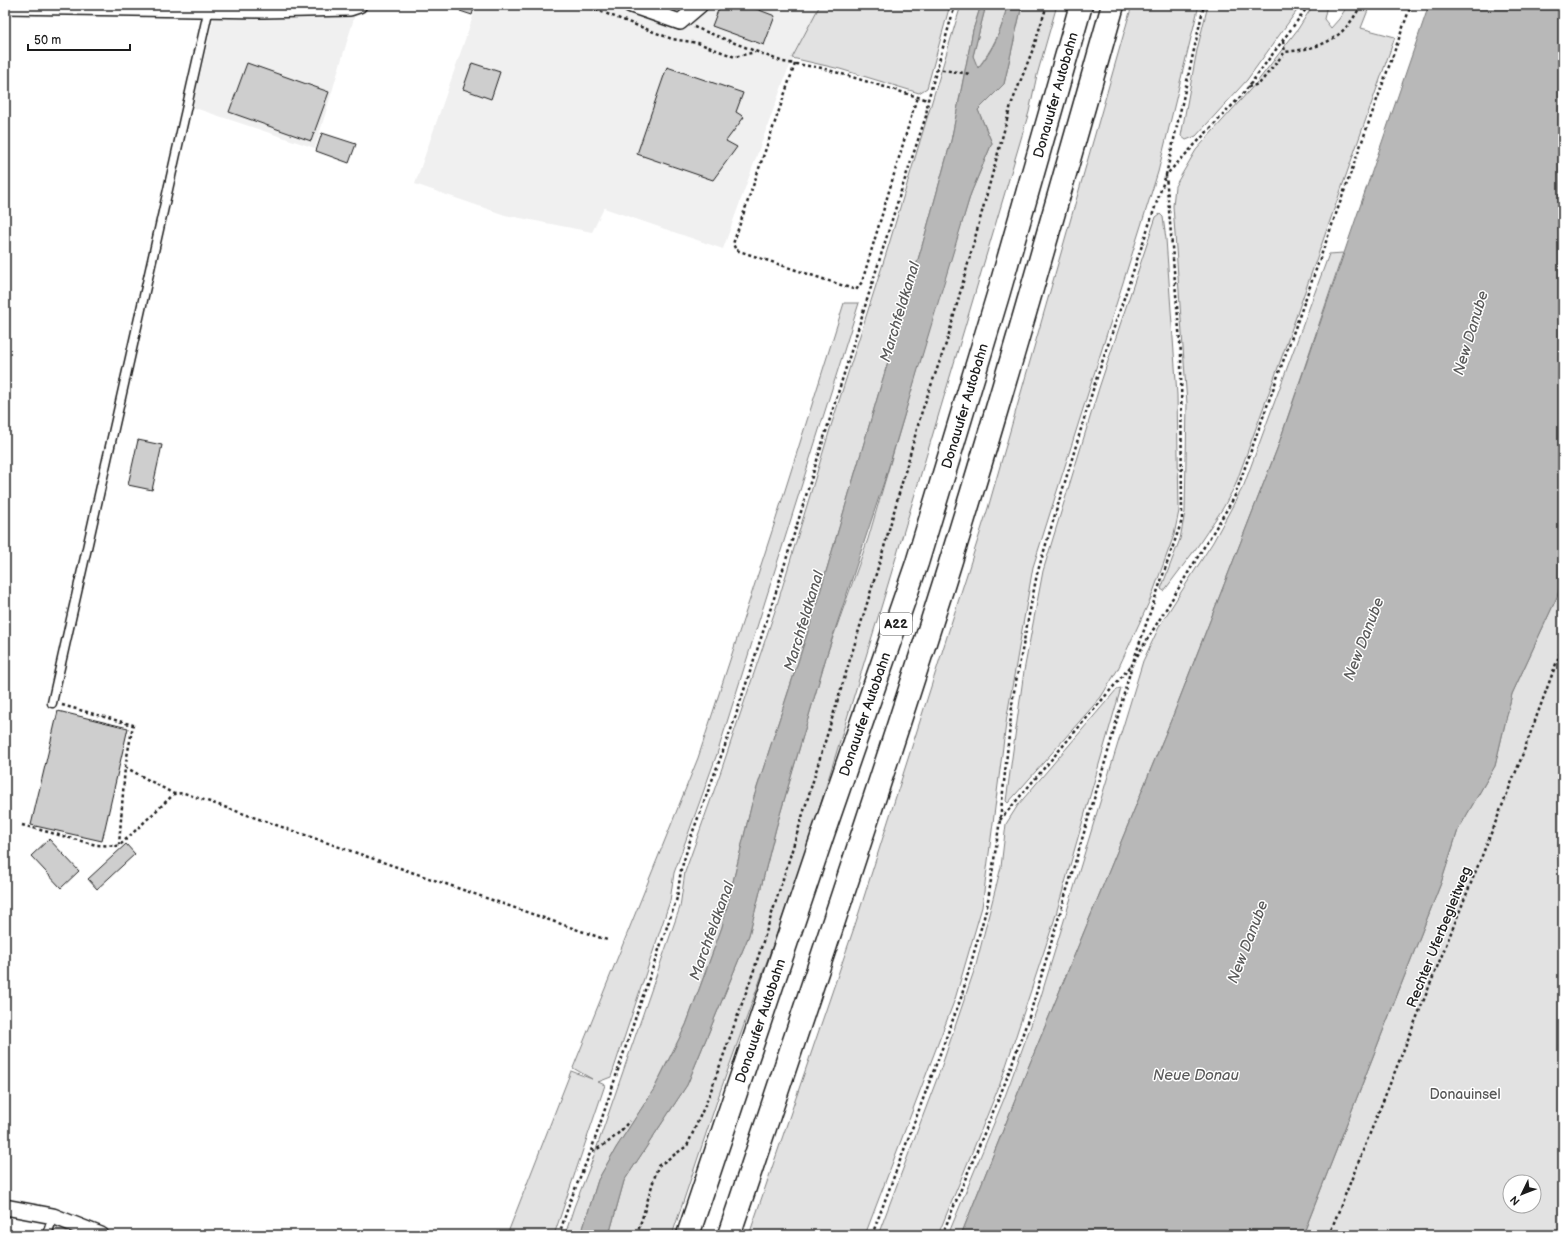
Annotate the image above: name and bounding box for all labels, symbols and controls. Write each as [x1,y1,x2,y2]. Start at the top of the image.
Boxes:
scale bar [28,26,130,52]
street label: Donauufer Autobahn [1029,30,1081,160]
text: 50 m [34,33,61,48]
water label: Marchfeldkanal [876,259,924,364]
water label: New Danube [1449,288,1493,377]
street label: Donauufer Autobahn [938,341,991,471]
water label: Marchfeldkanal [780,568,828,673]
water label: New Danube [1340,595,1389,683]
road number: A22 [880,613,912,635]
street label: Donauufer Autobahn [835,650,894,778]
street label: Rechter Uferbegleitweg [1403,864,1475,1010]
water label: Marchfeldkanal [685,879,739,983]
water label: New Danube [1224,898,1273,986]
street label: Donauufer Autobahn [731,956,789,1085]
water label: Neue Donau [1153,1066,1240,1085]
park label: Donauinsel [1429,1086,1501,1103]
north arrow [1502,1174,1542,1214]
text: N [1507,1193,1523,1208]

